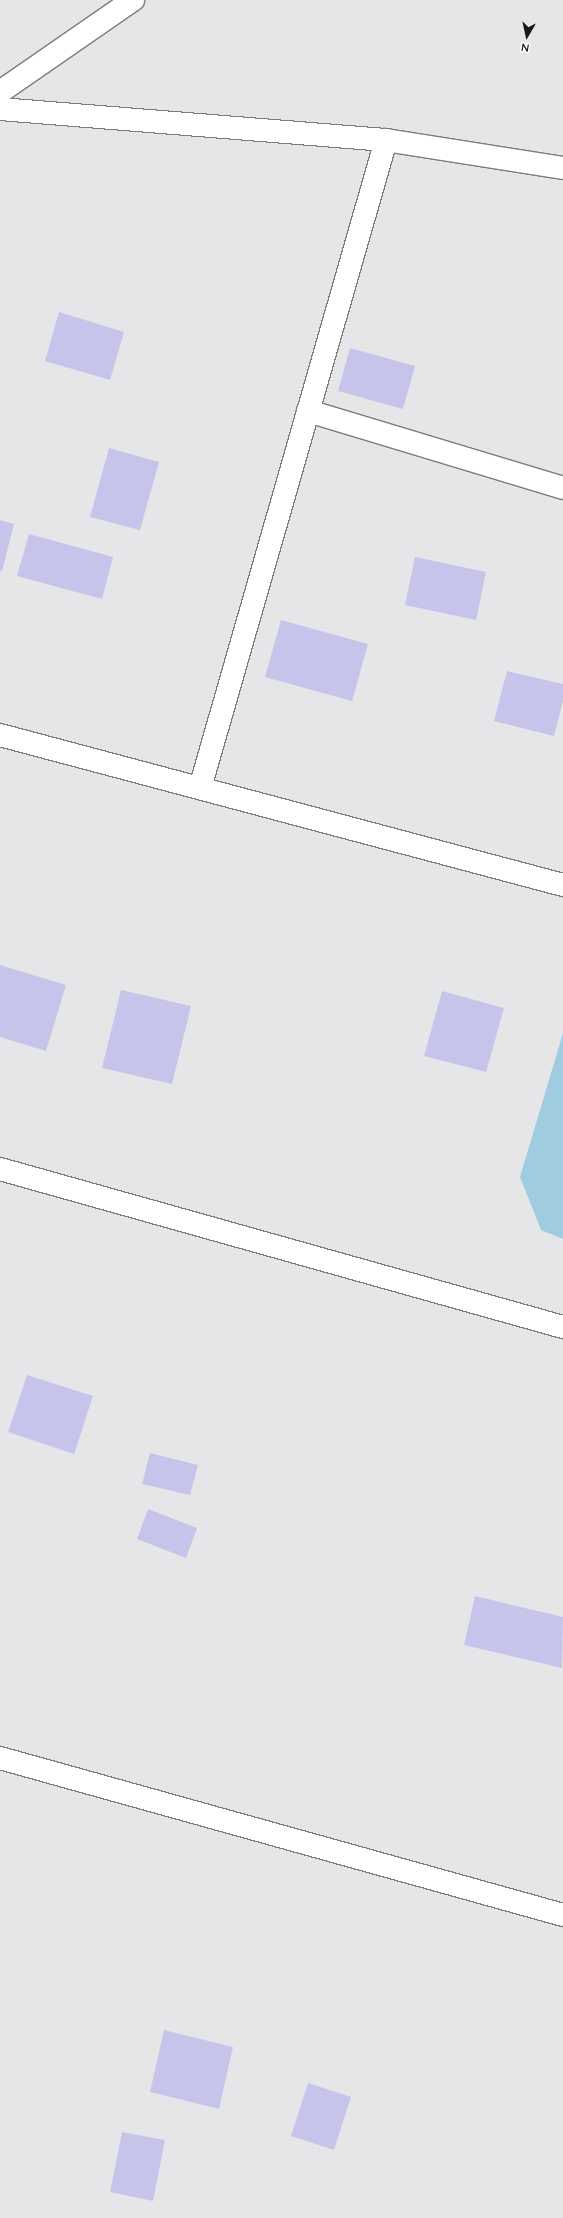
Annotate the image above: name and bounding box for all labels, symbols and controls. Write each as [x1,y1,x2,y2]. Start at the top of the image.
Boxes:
north arrow [507,16,547,56]
text: N [520,40,530,55]

